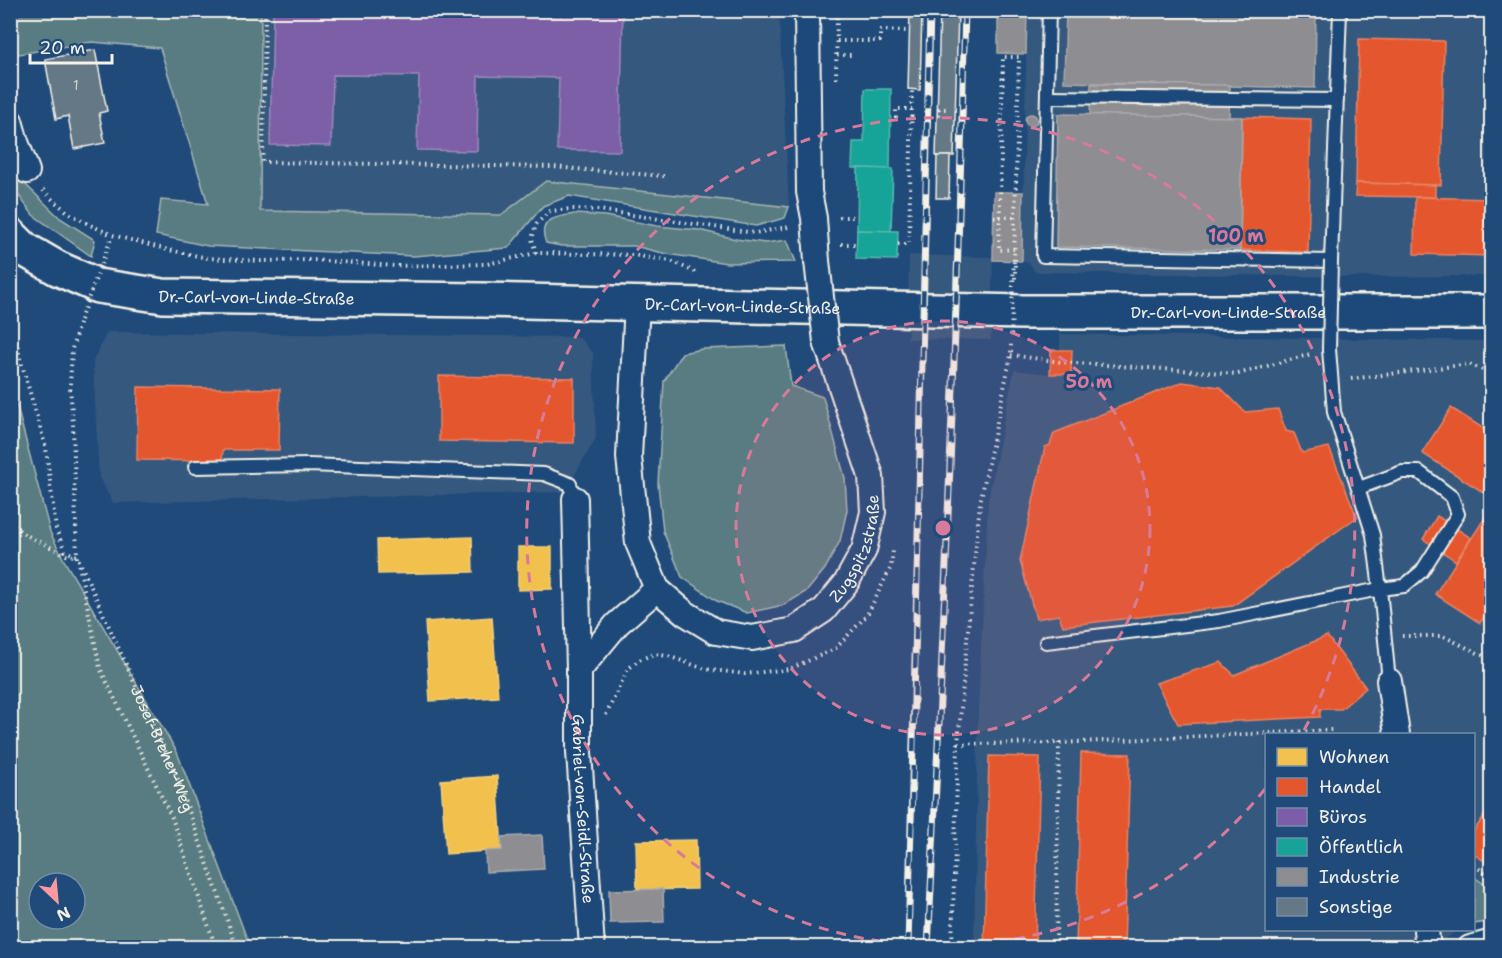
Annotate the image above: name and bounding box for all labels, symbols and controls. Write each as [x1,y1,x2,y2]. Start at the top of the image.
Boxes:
scale bar [30,27,112,65]
text: 20 m [39,36,85,60]
house number: 1 [73,76,79,94]
text: 100 m [1208,224,1264,248]
street label: Dr.-Carl-von-Linde-Straße [158,285,355,309]
street label: Dr.-Carl-von-Linde-Straße [644,293,841,318]
street label: Dr.-Carl-von-Linde-Straße [1130,302,1326,323]
text: 50 m [1066,370,1113,394]
street label: Zugspitzstraße [824,494,884,606]
centre of rings [933,518,953,538]
street label: Josef-Breher-Weg [126,682,199,815]
street label: Gabriel-von-Seidl-Straße [569,714,600,904]
legend [1265,733,1475,931]
text: Wohnen [1319,745,1389,769]
text: Handel [1319,775,1381,799]
text: Büros [1319,805,1367,829]
text: Öffentlich [1319,835,1403,859]
text: Industrie [1319,865,1400,889]
north arrow [27,871,87,931]
text: Sonstige [1319,895,1393,919]
text: N [53,902,74,926]

